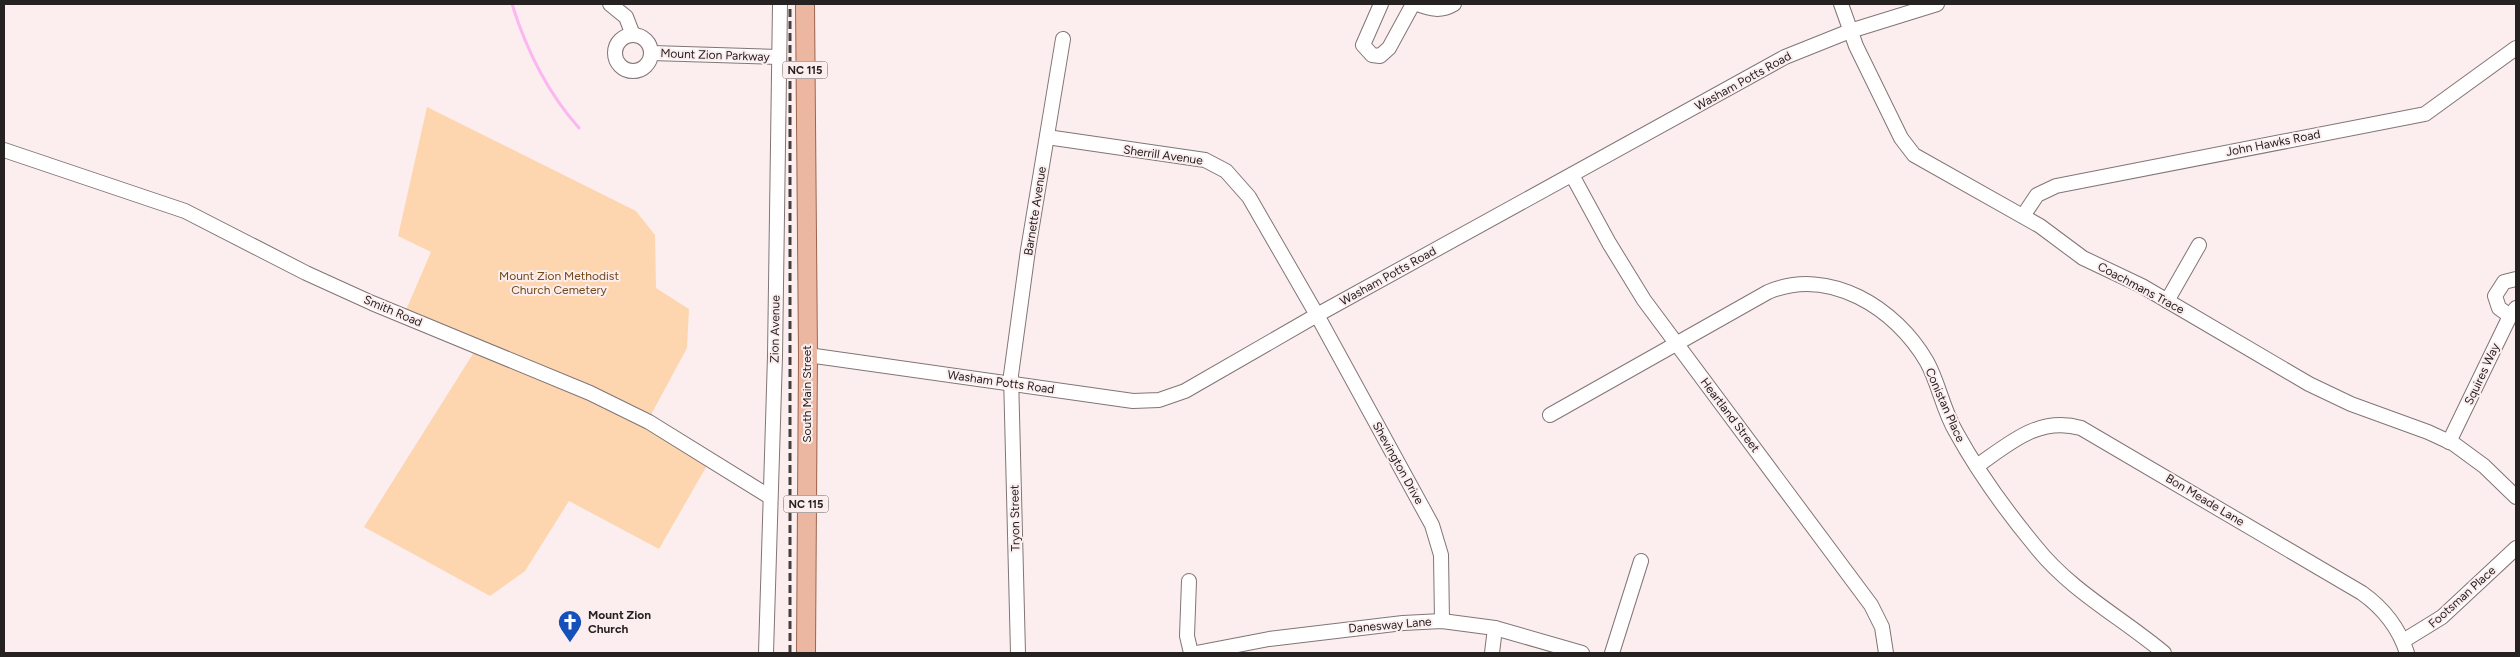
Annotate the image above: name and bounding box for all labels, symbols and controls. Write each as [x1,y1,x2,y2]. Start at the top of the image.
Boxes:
street label: Mount Zion Parkway [660,46,771,64]
street label: Washam Potts Road [1692,49,1794,113]
road number: NC 115 [782,62,828,78]
street label: John Hawks Road [2225,127,2321,159]
street label: Sherrill Avenue [1122,142,1204,168]
street label: Barnette Avenue [1021,165,1049,256]
street label: Washam Potts Road [1337,244,1439,308]
street label: Coachmans Trace [2095,259,2187,317]
park label: Mount Zion Methodist Church Cemetery [499,269,619,297]
street label: Smith Road [362,292,424,330]
street label: Zion Avenue [767,295,783,363]
street label: Squires Way [2462,340,2503,407]
street label: South Main Street [800,345,814,443]
street label: Conistan Place [1922,366,1968,445]
street label: Washam Potts Road [947,368,1055,396]
street label: Heartland Street [1698,375,1763,455]
street label: Shevington Drive [1370,419,1427,507]
street label: Bon Meade Lane [2163,471,2247,529]
street label: Tryon Street [1007,484,1023,551]
road number: NC 115 [784,496,828,512]
street label: Footsman Place [2426,563,2499,631]
place label: Mount Zion Church [588,608,651,636]
church icon: Mount Zion Church [557,609,583,643]
street label: Danesway Lane [1348,614,1433,636]

